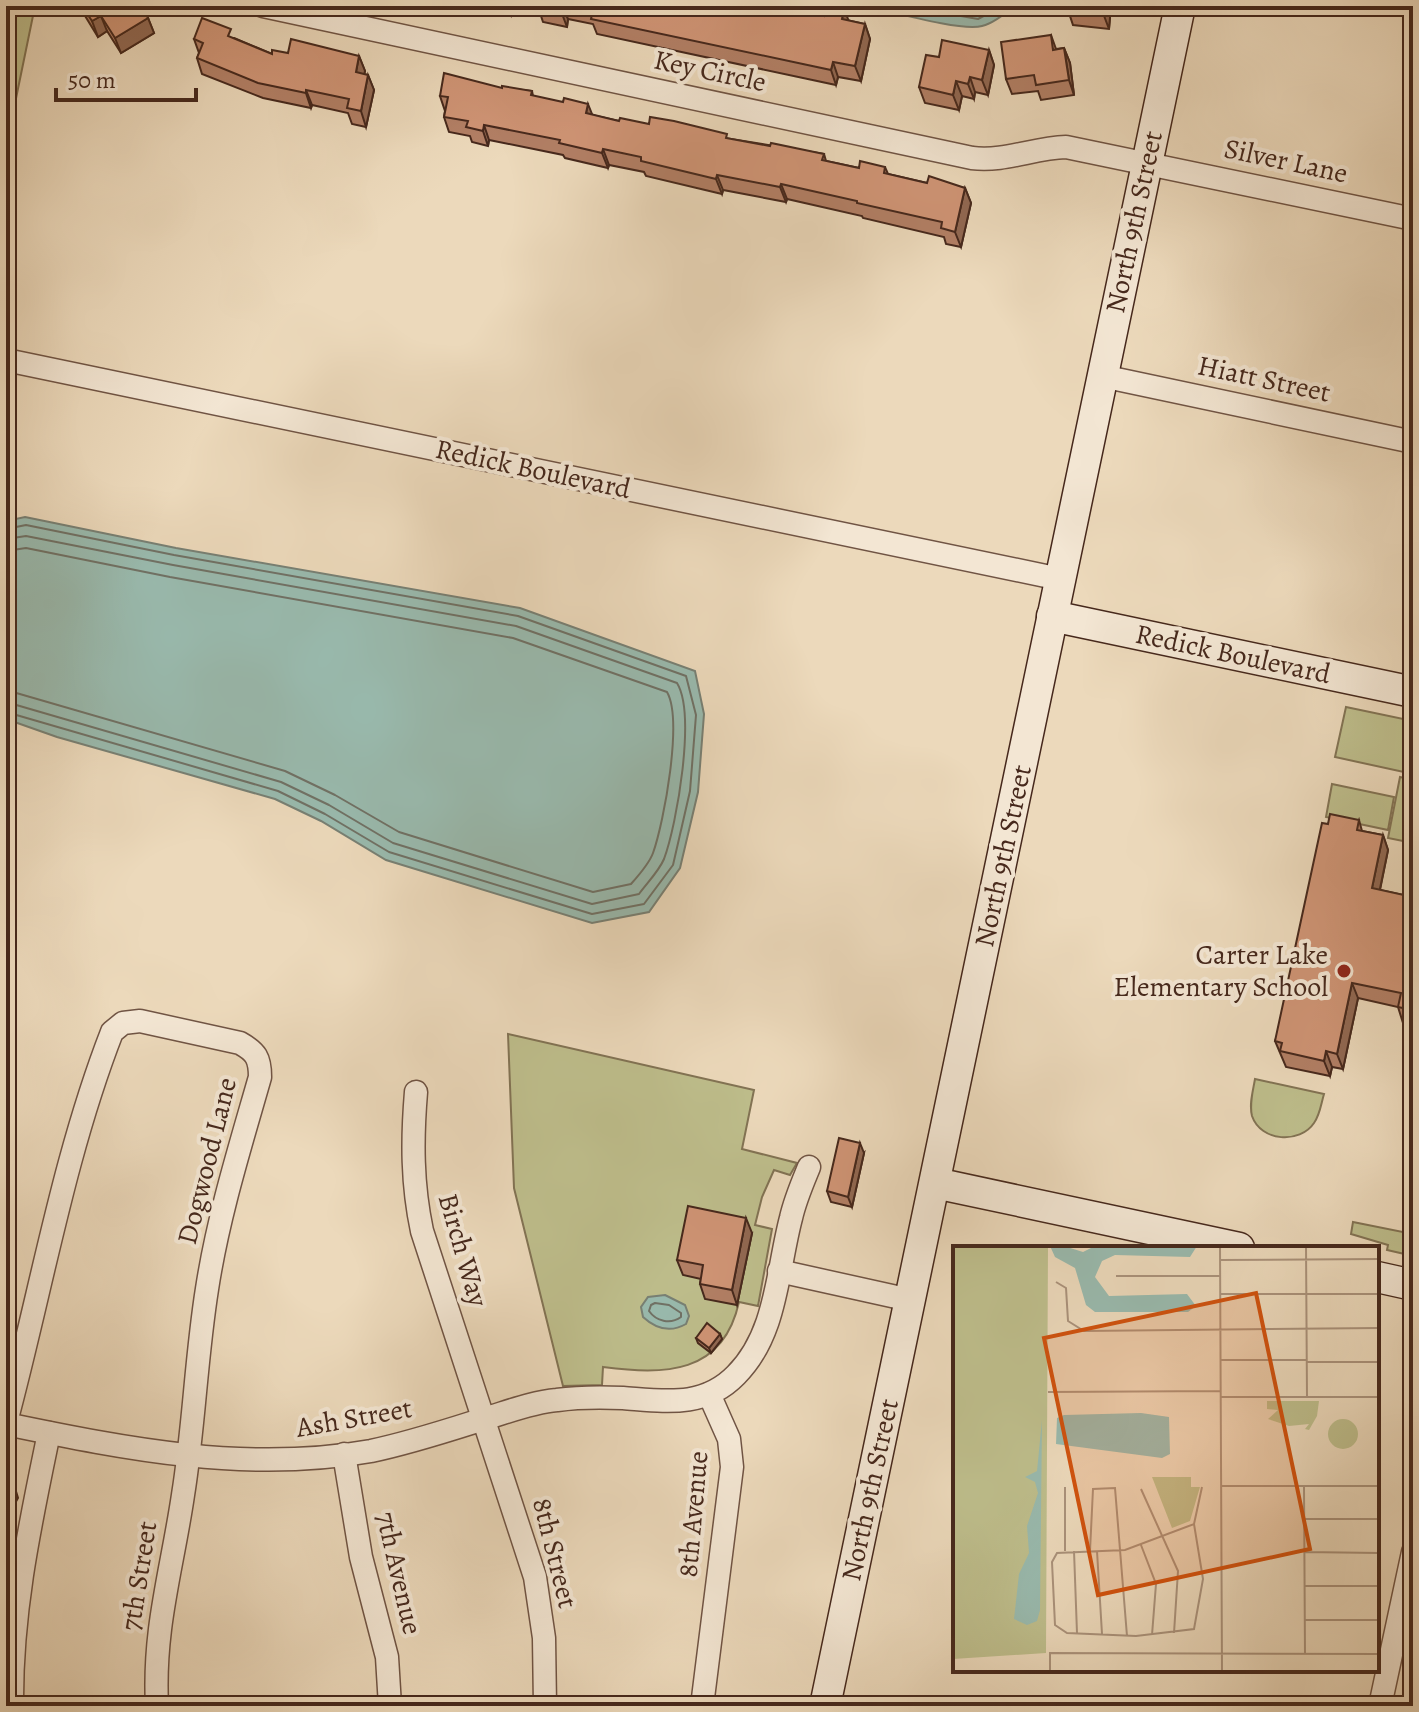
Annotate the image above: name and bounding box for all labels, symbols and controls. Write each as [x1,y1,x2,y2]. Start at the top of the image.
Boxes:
street label: Key Circle [650,41,770,101]
scale bar [56,52,196,102]
text: 50 m [68,64,116,96]
street label: North 9th Street [1096,127,1172,317]
street label: Silver Lane [1221,129,1351,193]
street label: Hiatt Street [1194,346,1334,412]
street label: Redick Boulevard [432,430,635,508]
street label: Redick Boulevard [1132,615,1335,693]
street label: North 9th Street [965,761,1041,951]
place label: Carter Lake Elementary School [1114,936,1328,1006]
marker: Carter Lake Elementary School [1335,962,1353,980]
street label: Dogwood Lane [168,1074,246,1248]
street label: Birch Way [429,1189,497,1311]
inset map [953,1246,1379,1672]
street label: Ash Street [292,1389,415,1447]
street label: North 9th Street [832,1395,908,1585]
street label: 8th Avenue [669,1449,717,1579]
street label: 8th Street [523,1494,587,1612]
street label: 7th Avenue [366,1508,432,1638]
street label: 7th Street [112,1519,166,1633]

